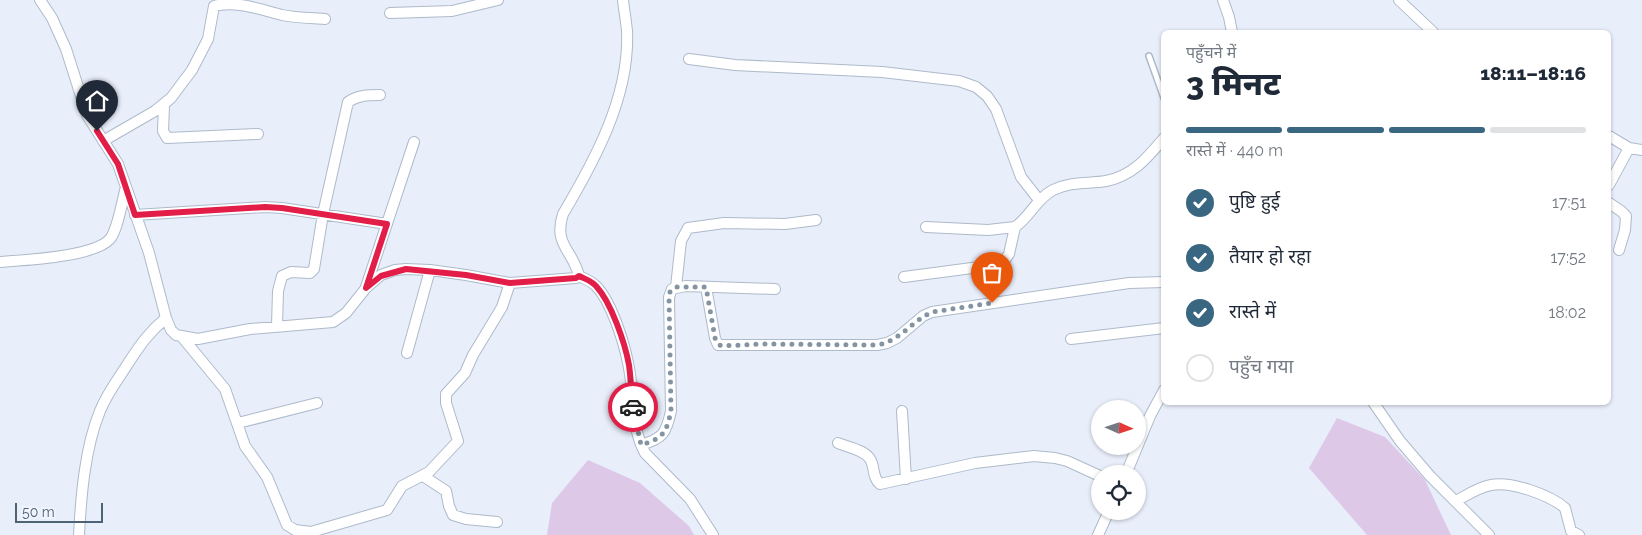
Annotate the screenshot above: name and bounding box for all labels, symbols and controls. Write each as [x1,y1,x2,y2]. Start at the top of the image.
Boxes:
text: पहुँचने में [1186,43,1236,62]
text: 18:11–18:16 [1480,62,1586,84]
text: 3 मिनट [1186,65,1281,102]
pin [76,80,118,131]
icon: home [83,87,111,115]
text: रास्ते में · 440 m [1186,141,1283,160]
icon: check [1186,189,1214,217]
text: पुष्टि हुई [1229,190,1280,212]
text: 17:51 [1552,193,1586,212]
icon: check [1186,244,1214,272]
text: तैयार हो रहा [1229,245,1311,267]
text: 17:52 [1551,248,1586,267]
pin [971,252,1013,303]
icon: bag [978,259,1006,287]
icon: check [1186,299,1214,327]
text: रास्ते में [1229,300,1276,322]
text: 18:02 [1549,303,1586,322]
text: पहुँच गया [1229,355,1293,377]
courier [608,382,658,432]
icon: car [619,393,647,421]
north arrow [1091,400,1146,455]
map controls [1091,400,1146,520]
button: locate [1091,465,1146,520]
scale bar [15,500,102,523]
text: 50 m [22,504,55,520]

